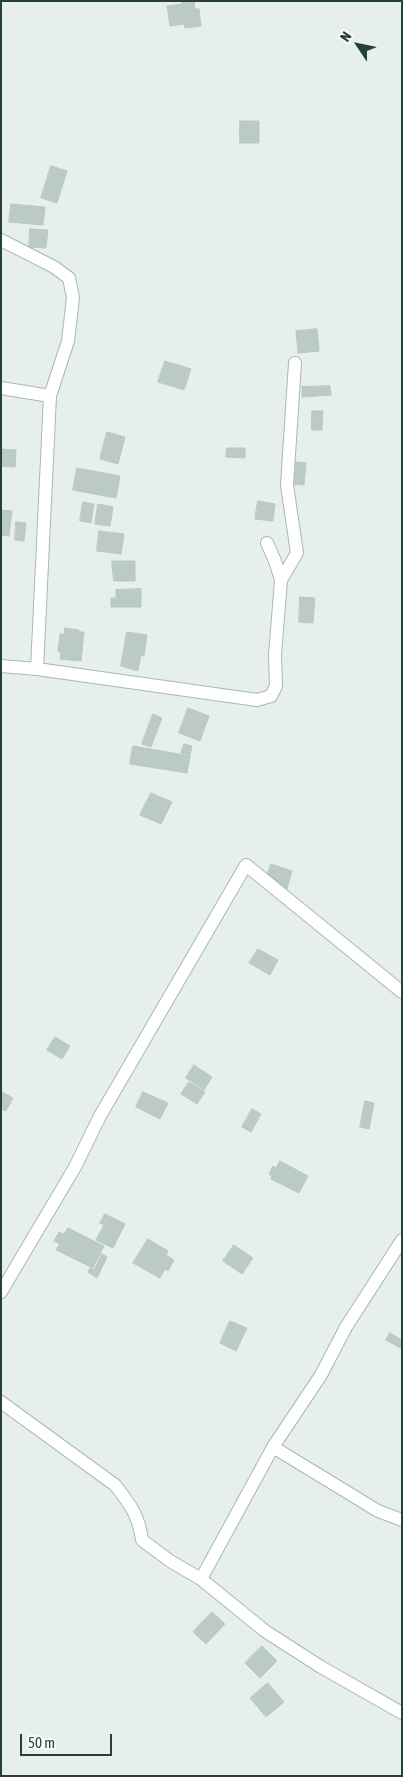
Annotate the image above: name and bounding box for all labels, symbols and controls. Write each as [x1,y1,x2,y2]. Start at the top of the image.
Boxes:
north arrow [333,20,383,70]
text: N [337,29,355,45]
scale bar [22,1724,115,1756]
text: 50 m [28,1734,55,1751]

